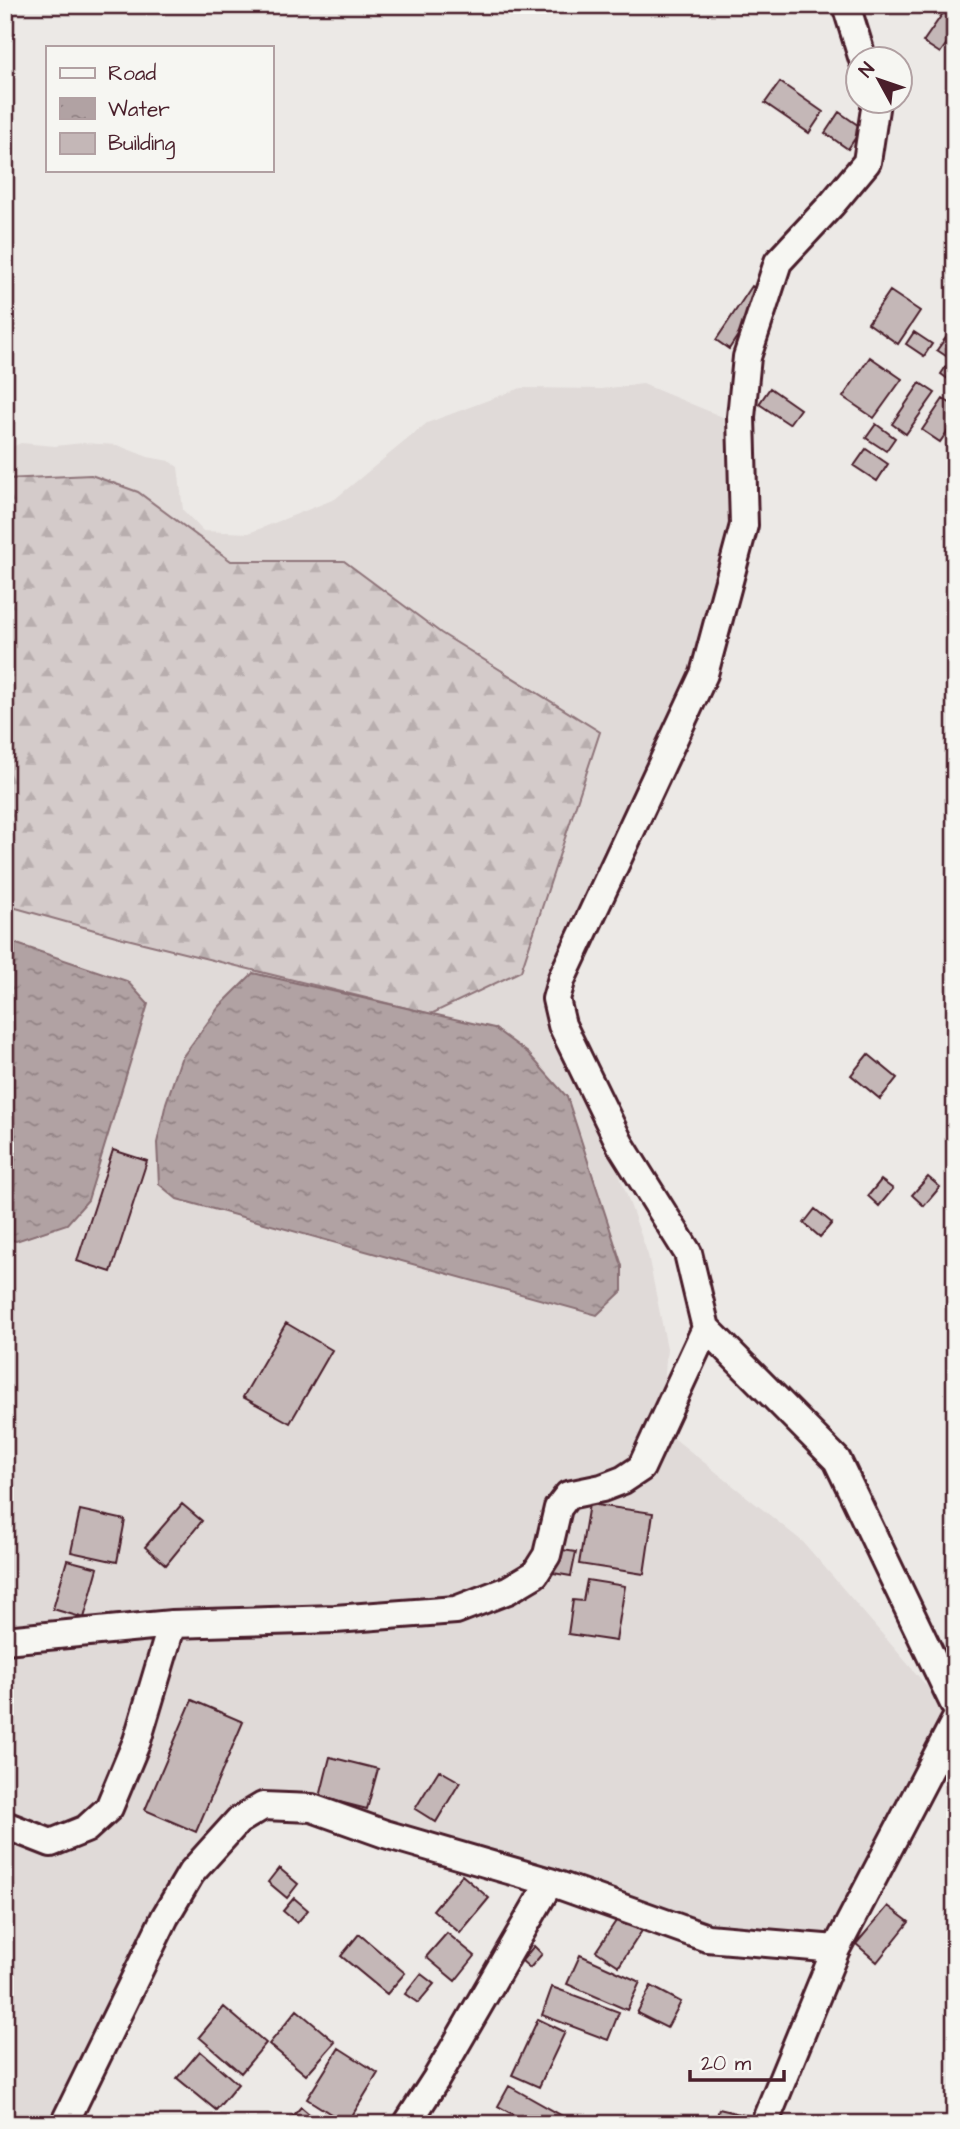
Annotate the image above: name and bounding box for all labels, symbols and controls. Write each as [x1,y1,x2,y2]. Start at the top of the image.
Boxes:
legend [46,46,273,172]
north arrow [844,46,914,116]
text: N [853,57,881,83]
text: Road [108,59,156,88]
text: Water [108,95,170,124]
text: Building [108,129,176,160]
scale bar [690,2038,785,2082]
text: 20 m [701,2049,752,2078]

